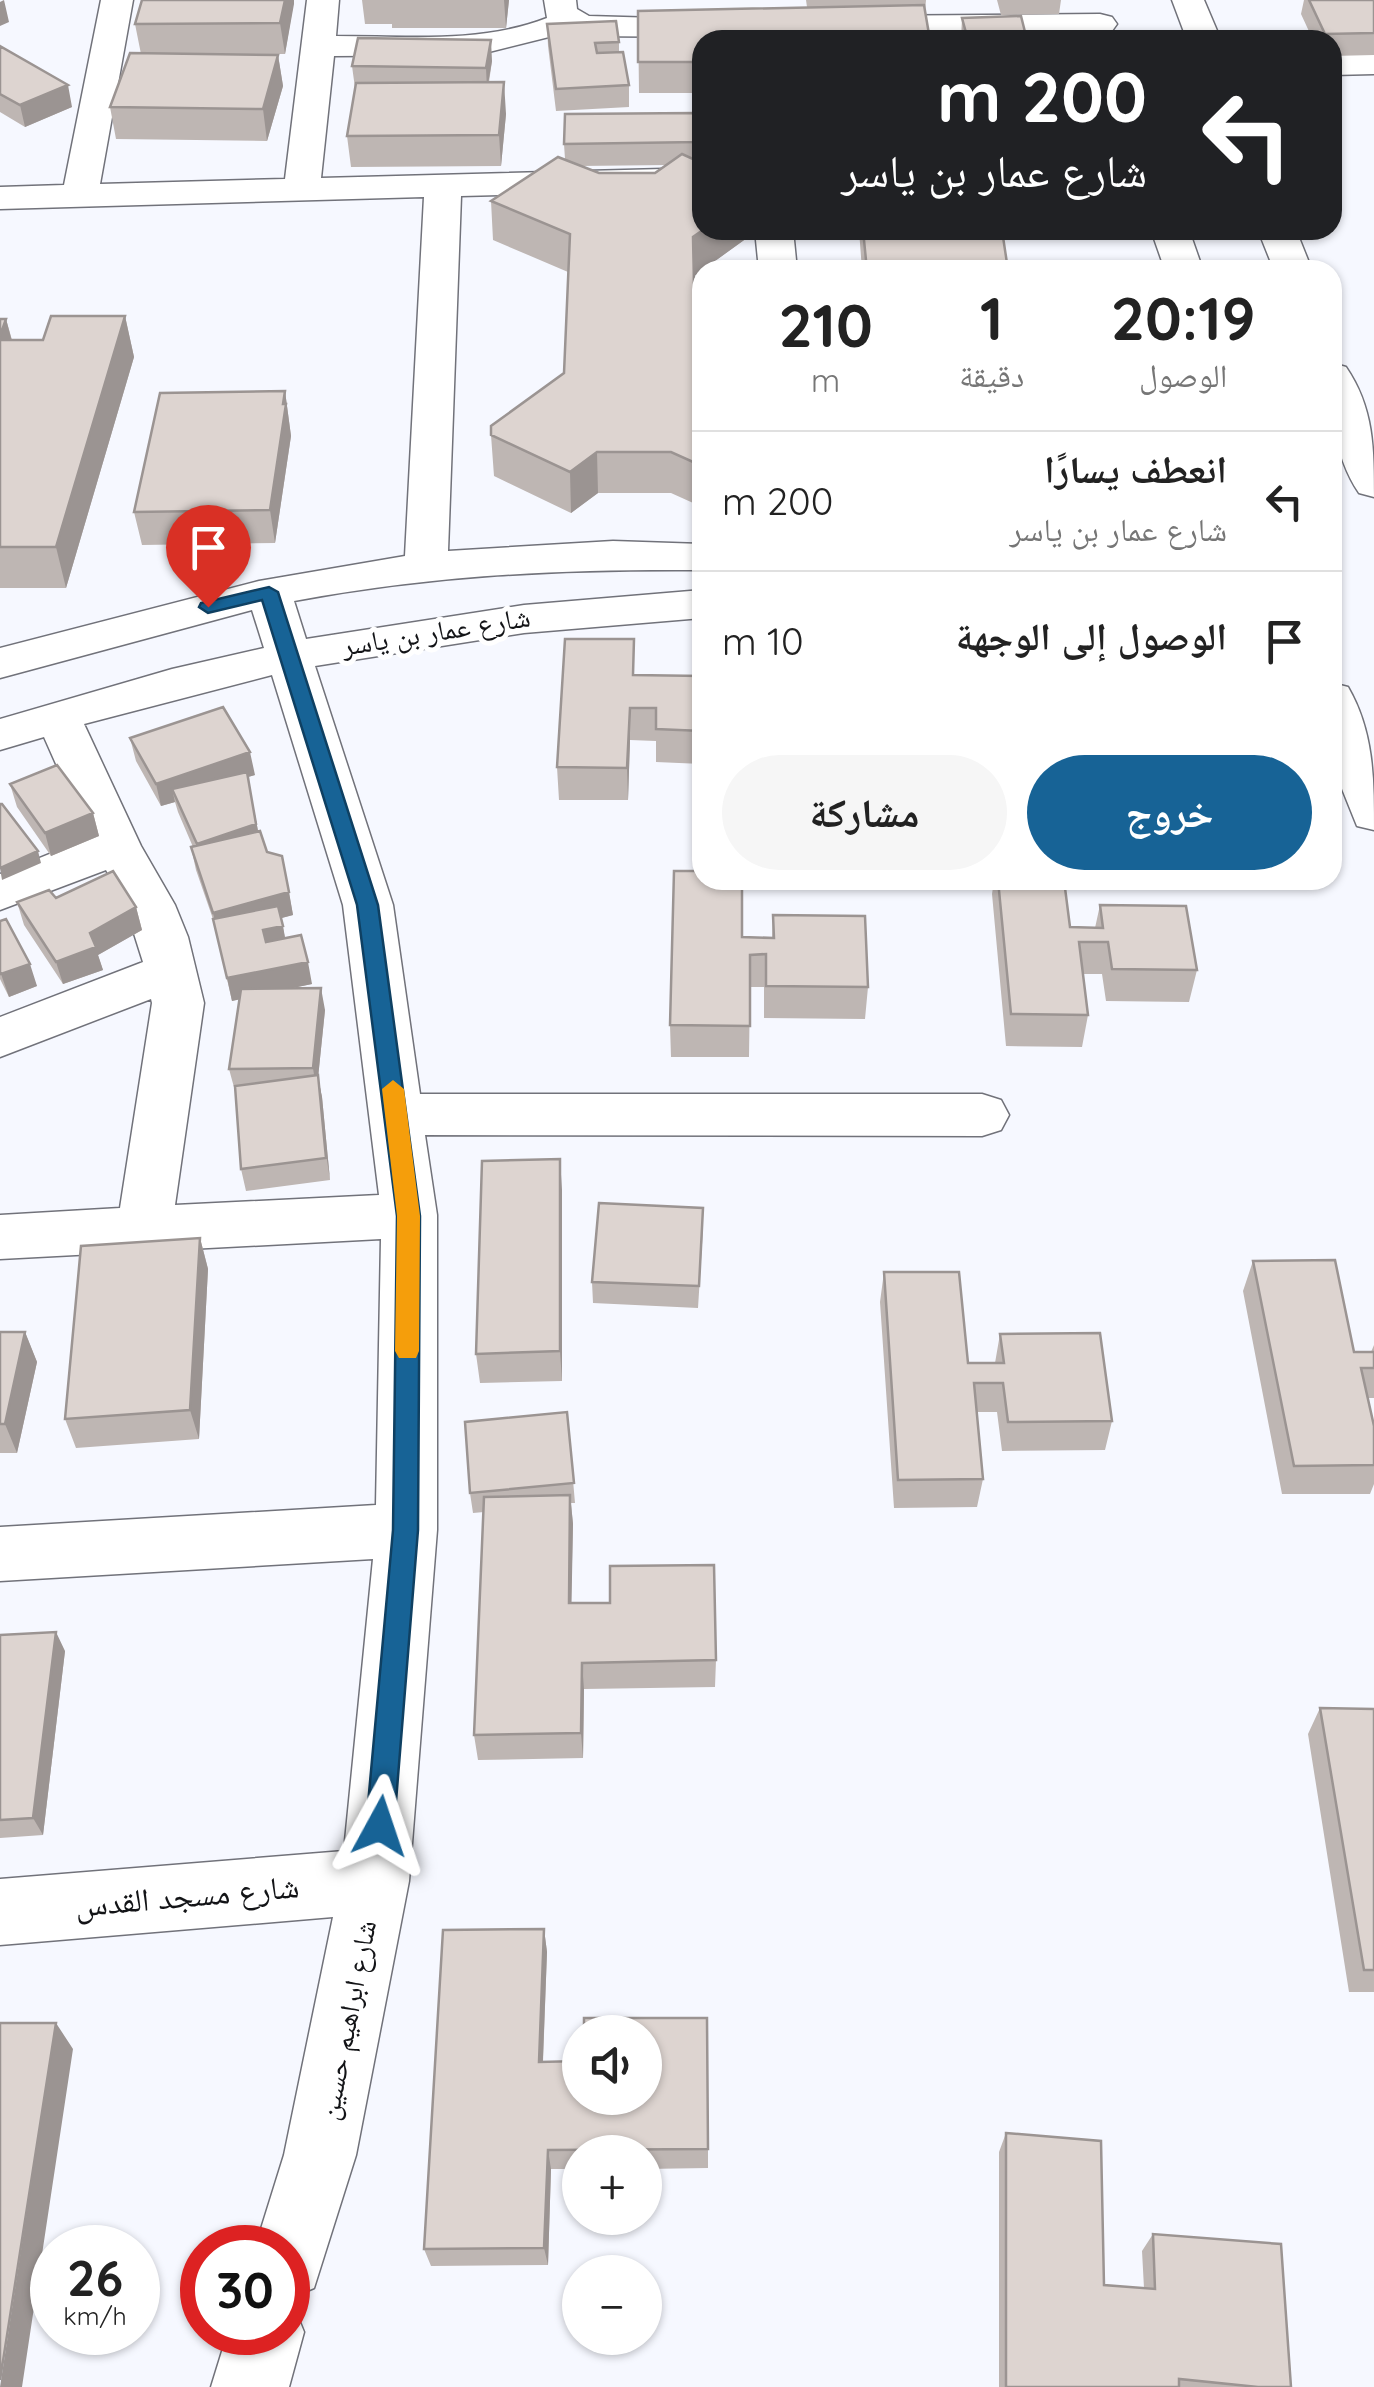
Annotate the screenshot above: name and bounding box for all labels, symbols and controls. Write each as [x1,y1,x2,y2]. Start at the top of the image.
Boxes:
text: 200 m [937,52,1147,140]
icon: left [1182,70,1312,200]
text: شارع عمار بن ياسر [841,142,1147,198]
text: 1 [980,280,1003,355]
text: 20:19 [1111,280,1256,355]
text: 210 [778,287,873,362]
text: دقيقة [959,355,1024,395]
text: الوصول [1139,355,1227,395]
text: m [811,360,840,400]
text: انعطف يسارًا [1044,445,1227,493]
icon: left [1257,474,1312,529]
text: 200 m [722,477,833,525]
pin [166,505,251,608]
text: شارع عمار بن ياسر [1010,509,1227,549]
icon: arrive [181,520,236,575]
street label: شارع عمار بن ياسر [338,598,533,664]
text: الوصول إلى الوجهة [956,612,1227,660]
icon: arrive [1257,614,1312,669]
text: 10 m [722,617,804,665]
button: مشاركة [722,755,1007,870]
button: خروج [1027,755,1312,870]
position arrow [328,1774,432,1878]
street label: شارع مسجد القدس [73,1865,301,1926]
street label: شارع ابراهيم حسين [310,1917,385,2123]
map controls [562,2015,662,2355]
button: sound [562,2015,662,2115]
button: + [562,2135,662,2235]
speed limit sign: 30 [180,2225,310,2355]
text: 26 [67,2246,123,2309]
button: − [562,2255,662,2355]
text: km/h [63,2300,127,2331]

